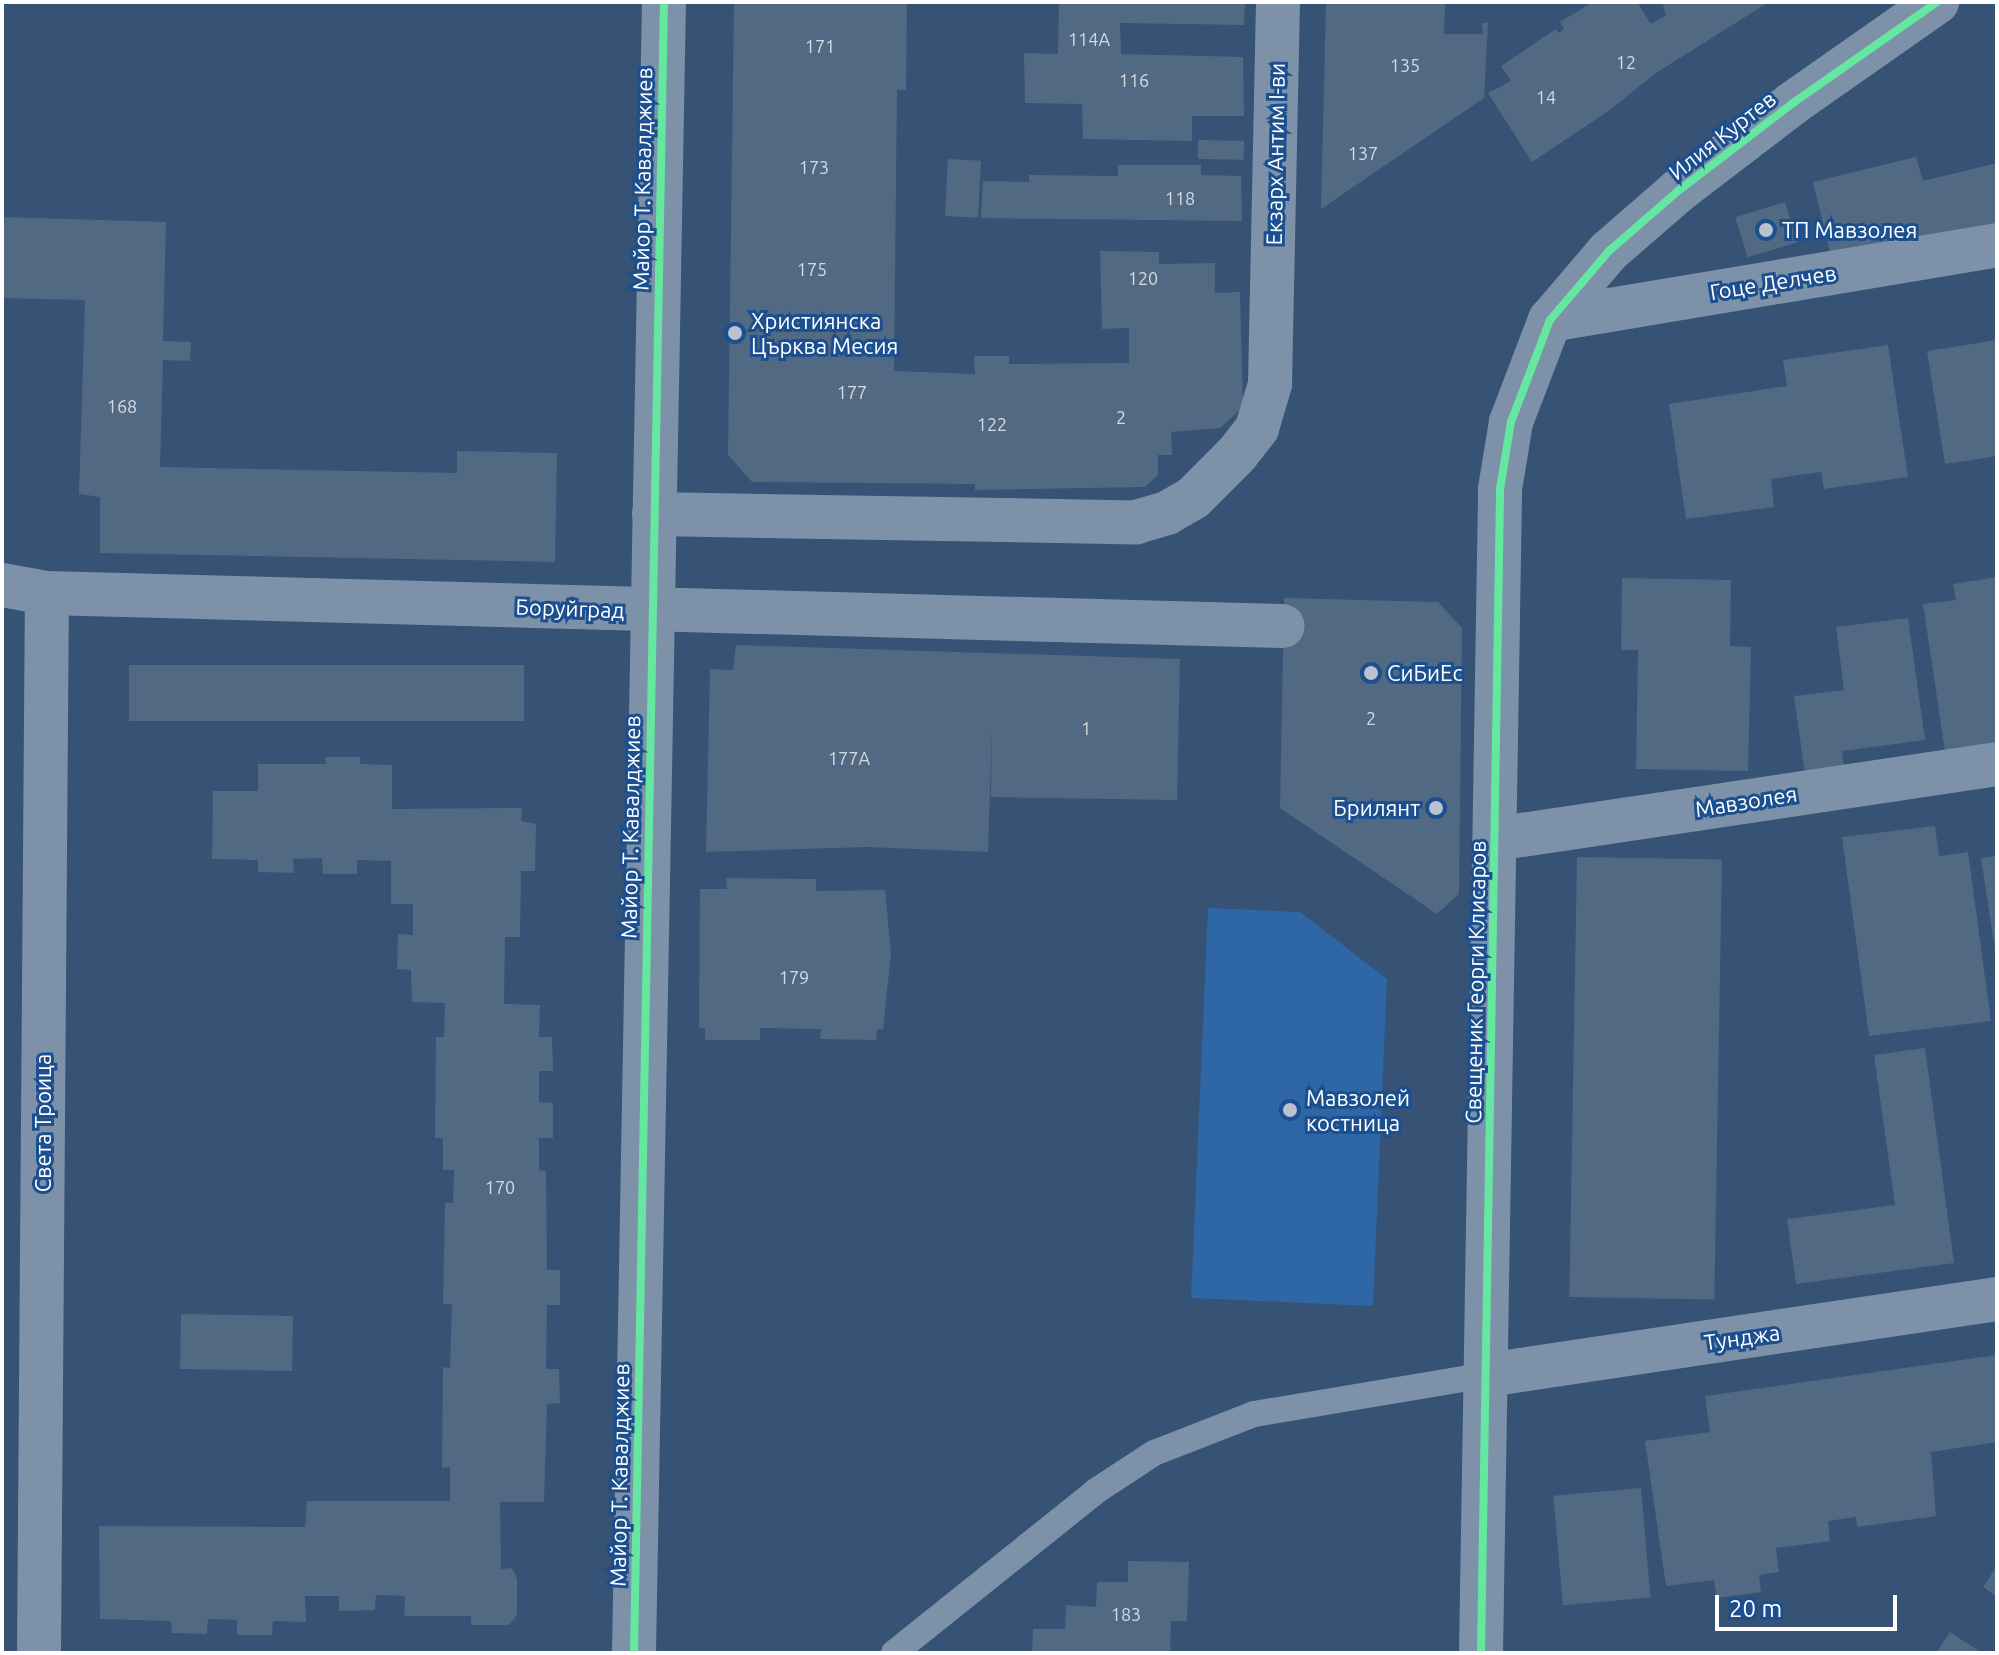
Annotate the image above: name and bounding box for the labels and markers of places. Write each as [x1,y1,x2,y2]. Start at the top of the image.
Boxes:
place label: ТП Мавзолея [1782,217,1917,243]
marker: ТП Мавзолея [1757,221,1775,239]
place label: Християнска Църква Месия [751,307,898,358]
marker: Християнска Църква Месия [726,324,744,342]
place label: СиБиЕс [1387,660,1463,686]
marker: СиБиЕс [1362,664,1380,682]
place label: Брилянт [1333,795,1420,821]
marker: Брилянт [1427,799,1445,817]
place label: Мавзолей костница [1306,1084,1410,1136]
marker: Мавзолей костница [1281,1101,1299,1119]

